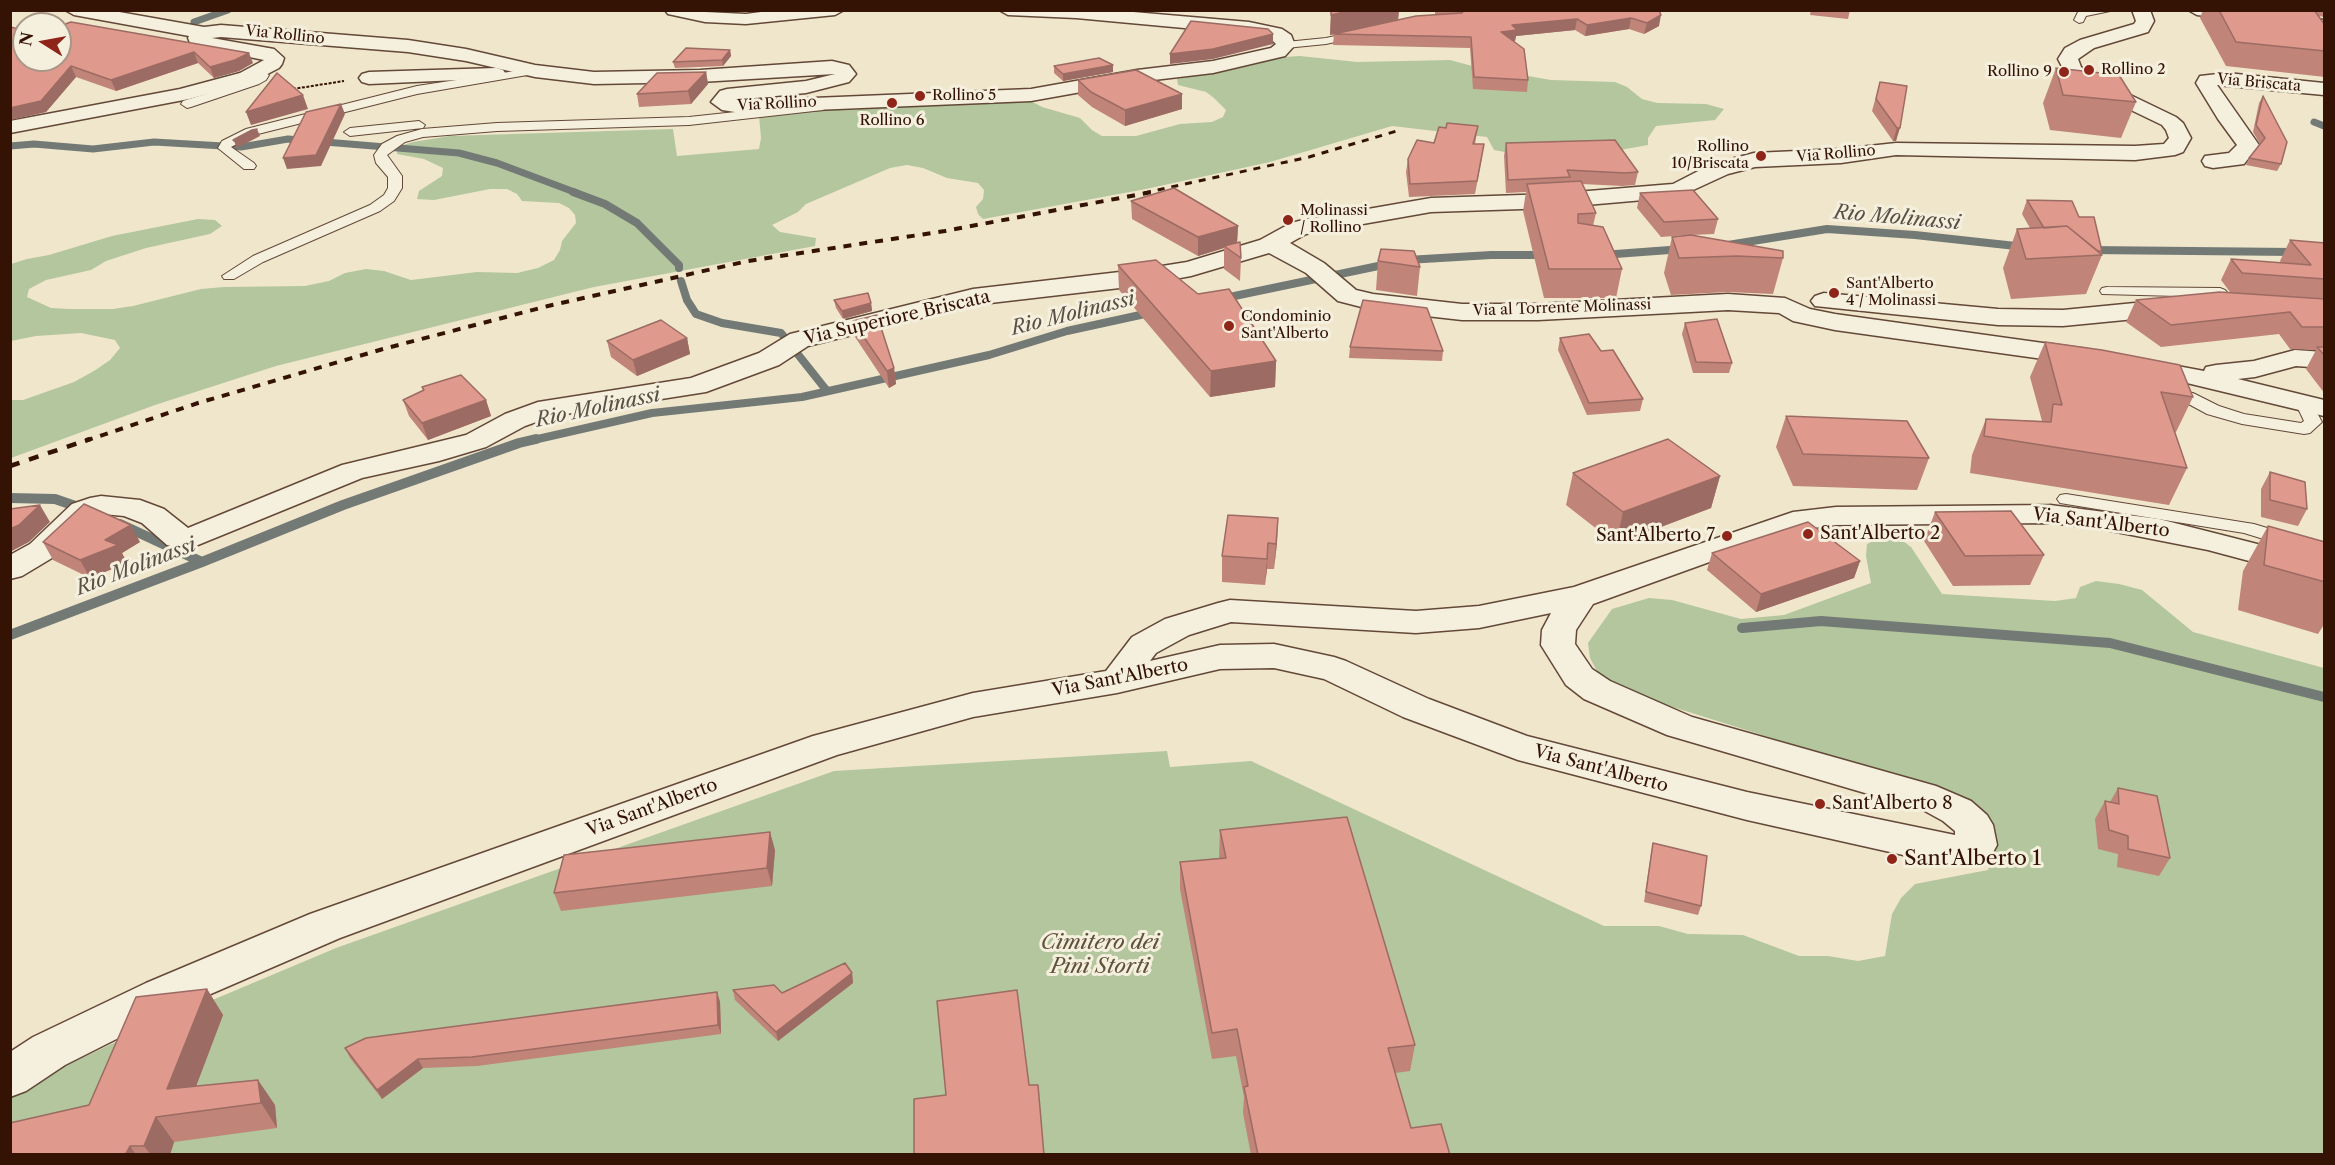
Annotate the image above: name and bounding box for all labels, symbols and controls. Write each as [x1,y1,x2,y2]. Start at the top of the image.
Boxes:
north arrow [12,12,72,72]
street label: Via Rollino [245,22,325,48]
text: N [15,30,37,48]
place label: Rollino 2 [2101,61,2166,79]
place label: Rollino 9 [1987,63,2052,81]
marker: Rollino 2 [2082,63,2096,77]
marker: Rollino 9 [2057,65,2071,79]
street label: Via Briscata [2216,70,2302,96]
place label: Rollino 5 [932,87,996,105]
marker: Rollino 5 [913,89,927,103]
street label: Via Rollino [737,93,817,115]
marker: Rollino 6 [885,96,899,110]
place label: Rollino 6 [860,112,924,130]
place label: Rollino 10/Briscata [1671,138,1749,173]
street label: Via Rollino [1796,142,1876,166]
marker: Rollino 10/Briscata [1754,149,1768,163]
water label: Rio Molinassi [1833,201,1961,235]
place label: Molinassi / Rollino [1300,202,1368,237]
marker: Molinassi / Rollino [1281,213,1295,227]
place label: Sant'Alberto 4 / Molinassi [1846,275,1936,310]
street label: Via Superiore Briscata [802,286,992,350]
marker: Sant'Alberto 4 / Molinassi [1827,286,1841,300]
water label: Rio Molinassi [1009,287,1137,341]
street label: Via al Torrente Molinassi [1472,296,1652,320]
place label: Condominio Sant'Alberto [1241,308,1331,343]
marker: Condominio Sant'Alberto [1222,319,1236,333]
water label: Rio Molinassi [534,383,662,433]
street label: Via Sant'Alberto [2031,504,2171,542]
place label: Sant'Alberto 2 [1820,523,1940,545]
place label: Sant'Alberto 7 [1596,525,1715,547]
marker: Sant'Alberto 2 [1801,527,1815,541]
marker: Sant'Alberto 7 [1720,529,1734,543]
water label: Rio Molinassi [73,533,199,601]
street label: Via Sant'Alberto [1050,654,1190,702]
street label: Via Sant'Alberto [1532,741,1670,797]
street label: Via Sant'Alberto [583,774,721,842]
place label: Sant'Alberto 8 [1832,793,1953,815]
marker: Sant'Alberto 8 [1813,797,1827,811]
place label: Sant'Alberto 1 [1904,846,2041,872]
marker: Sant'Alberto 1 [1885,852,1899,866]
park label: Cimitero dei Pini Storti [1041,930,1159,980]

